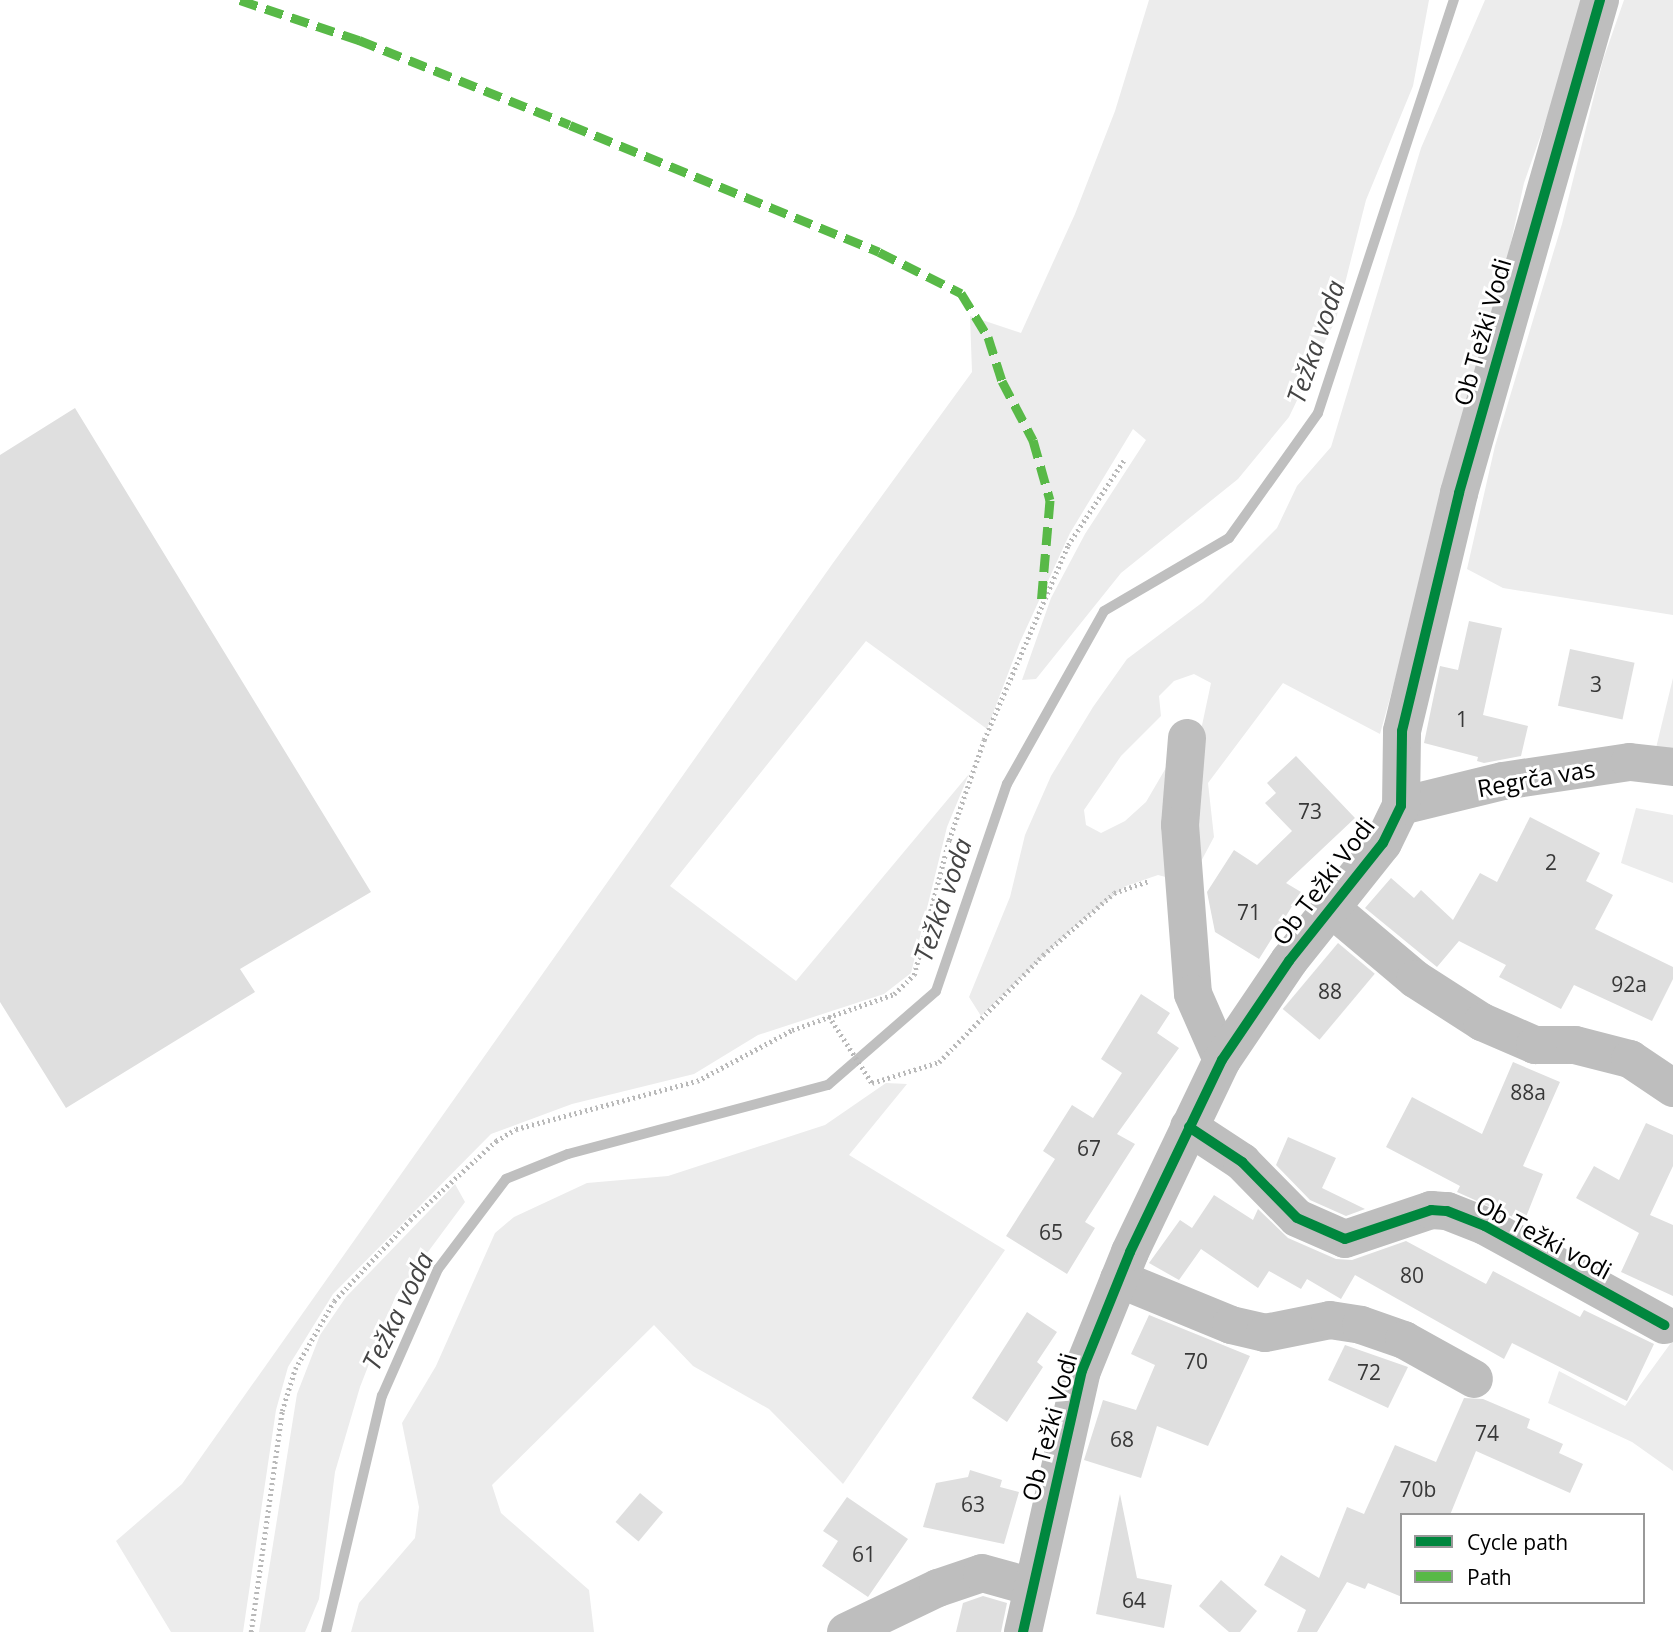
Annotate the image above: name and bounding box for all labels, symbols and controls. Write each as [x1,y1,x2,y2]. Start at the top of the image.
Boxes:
street label: Ob Težki Vodi [1447,255,1517,409]
water label: Težka voda [1280,276,1352,408]
house number: 3 [1590,671,1602,697]
house number: 1 [1456,706,1468,732]
street label: Regrča vas [1475,753,1597,803]
house number: 73 [1298,798,1322,824]
street label: Ob Težki Vodi [1266,812,1380,950]
water label: Težka voda [907,834,979,966]
house number: 2 [1545,849,1557,875]
house number: 71 [1237,899,1261,925]
house number: 92a [1611,971,1647,997]
house number: 88 [1318,978,1342,1004]
house number: 88a [1510,1079,1546,1105]
house number: 67 [1077,1135,1101,1161]
street label: Ob Težki vodi [1471,1189,1617,1285]
house number: 65 [1039,1219,1063,1245]
water label: Težka voda [356,1247,440,1375]
house number: 80 [1400,1262,1424,1288]
house number: 70 [1184,1348,1208,1374]
street label: Ob Težki Vodi [1015,1350,1083,1504]
house number: 72 [1357,1359,1381,1385]
house number: 74 [1475,1420,1499,1446]
house number: 68 [1110,1426,1134,1452]
house number: 70b [1400,1476,1436,1502]
house number: 63 [961,1491,985,1517]
legend [1400,1513,1645,1604]
text: Cycle path [1467,1528,1568,1556]
house number: 61 [852,1541,876,1567]
text: Path [1467,1563,1512,1591]
house number: 64 [1122,1587,1146,1613]

